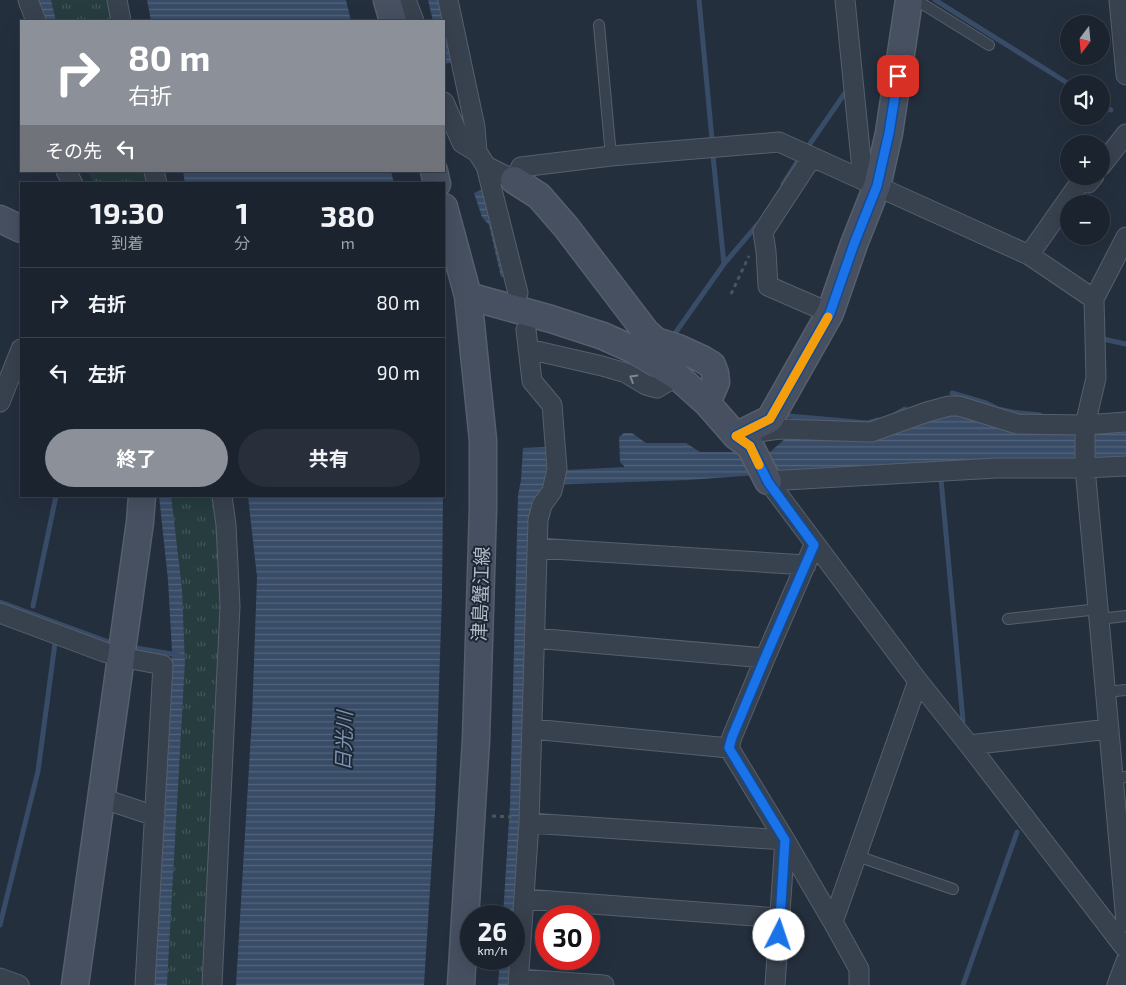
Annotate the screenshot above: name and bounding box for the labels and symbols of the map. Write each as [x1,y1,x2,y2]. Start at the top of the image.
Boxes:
north arrow [1060,15,1110,65]
pin [877,55,919,97]
one-way arrow [630,374,639,384]
street label: 津島蟹江線 [467,546,493,642]
water label: 日光川 [330,709,356,771]
speed limit sign: 30 [535,905,600,970]
position arrow [752,908,804,960]

